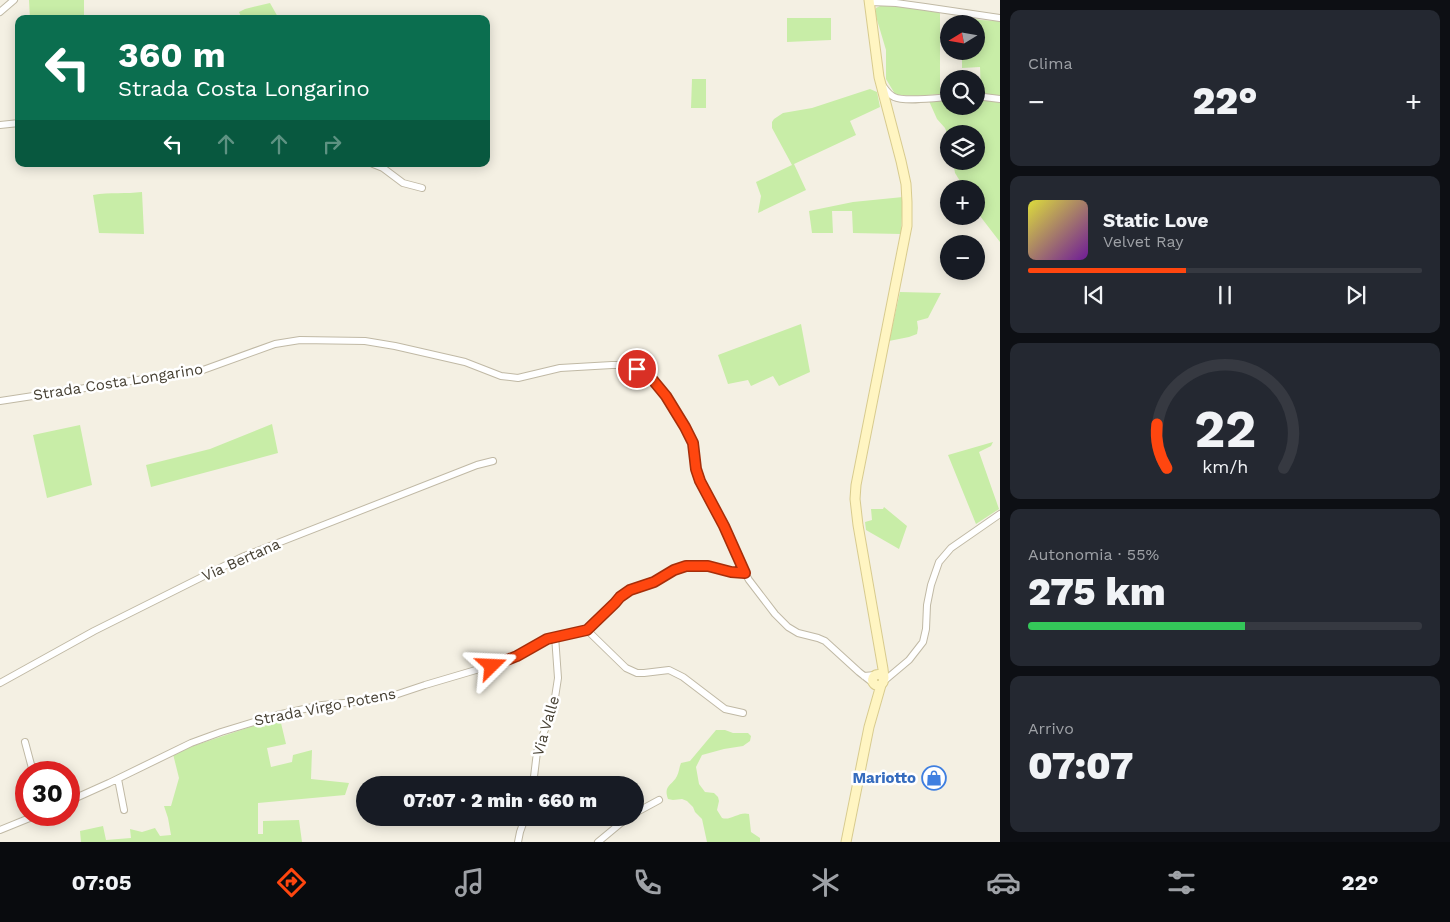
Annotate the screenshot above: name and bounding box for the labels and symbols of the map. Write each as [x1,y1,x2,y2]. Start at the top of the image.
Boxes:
north arrow [940,15,985,60]
pin [616,348,658,390]
street label: Strada Costa Longarino [32,360,204,404]
street label: Via Bertana [199,535,283,585]
position arrow [465,639,517,691]
street label: Strada Virgo Potens [253,684,397,730]
street label: Via Valle [529,694,563,758]
speed limit sign: 30 [15,761,80,826]
shop icon: Mariotto [921,765,947,791]
place label: Mariotto [852,769,916,787]

